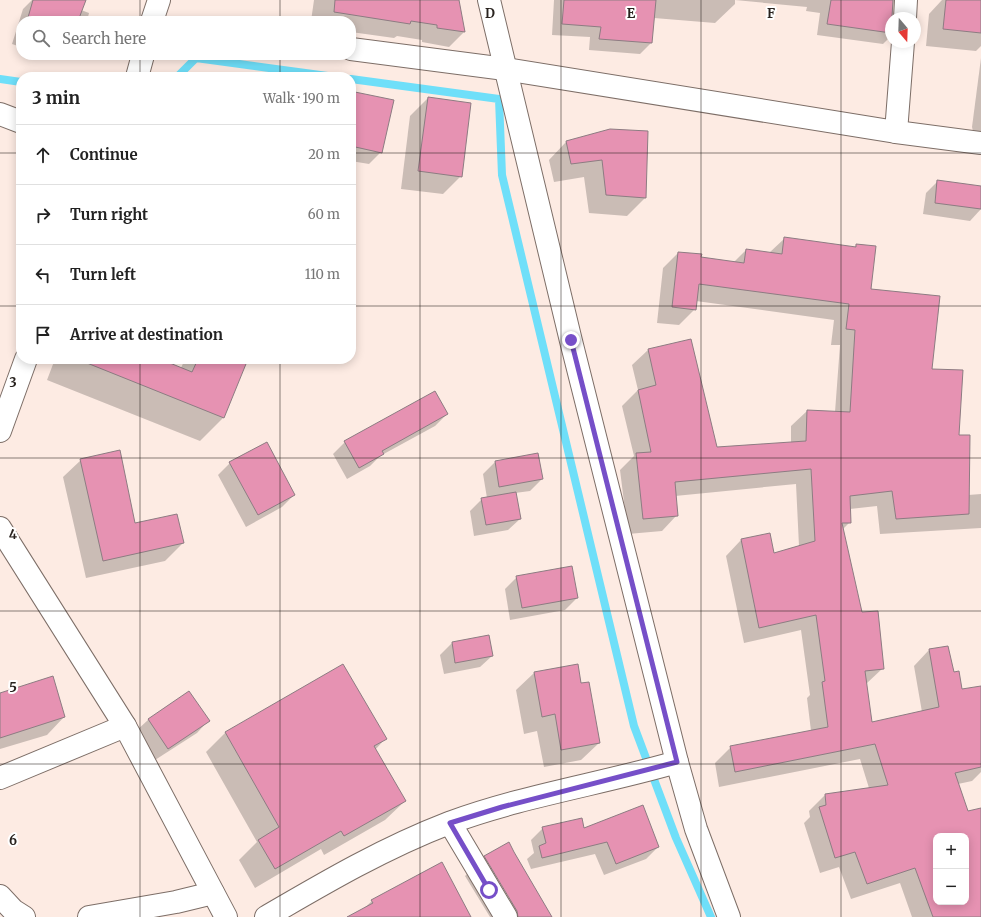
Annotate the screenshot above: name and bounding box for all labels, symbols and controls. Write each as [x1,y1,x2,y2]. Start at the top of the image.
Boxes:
text: D [485,5,495,22]
text: E [627,5,636,22]
text: F [767,5,775,22]
north arrow [885,12,921,48]
search box [16,16,356,60]
icon: search [30,27,52,49]
text: Search here [62,29,146,48]
text: 3 min [32,87,80,109]
text: Walk · 190 m [263,90,340,107]
icon: ahead [32,144,54,166]
text: Continue [70,145,138,164]
text: 20 m [308,146,340,163]
icon: right [32,204,54,226]
text: Turn right [70,205,148,224]
text: 60 m [308,206,340,223]
icon: left [32,264,54,286]
text: Turn left [70,265,136,284]
text: 110 m [305,266,340,283]
icon: arrive [32,324,54,346]
text: Arrive at destination [70,325,223,344]
route end [562,331,580,349]
text: 3 [9,374,17,391]
text: 4 [9,526,18,543]
text: 5 [9,679,17,696]
text: 6 [9,832,17,849]
map controls [933,833,969,905]
button: + [933,833,969,869]
button: − [933,869,969,905]
route start [480,881,498,899]

